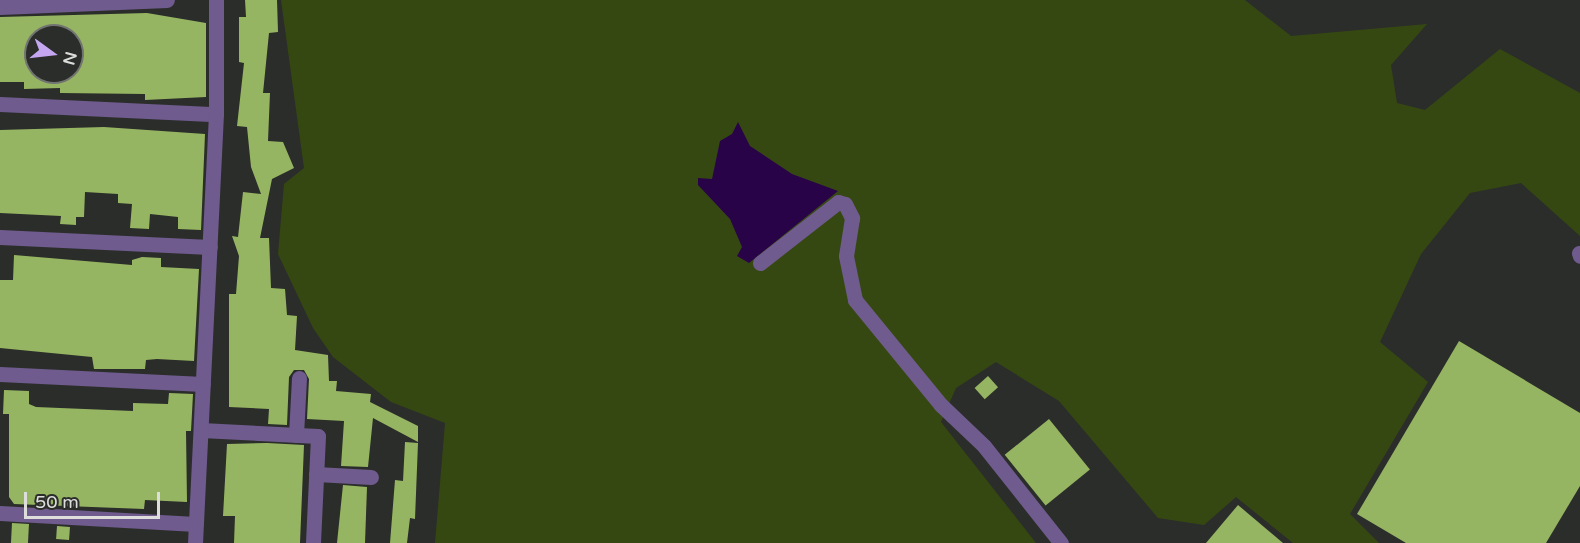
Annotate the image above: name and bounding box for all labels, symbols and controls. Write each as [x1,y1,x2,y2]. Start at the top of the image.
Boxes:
north arrow [24,24,84,84]
text: N [58,49,81,67]
scale bar [27,480,164,518]
text: 50 m [35,491,79,513]

